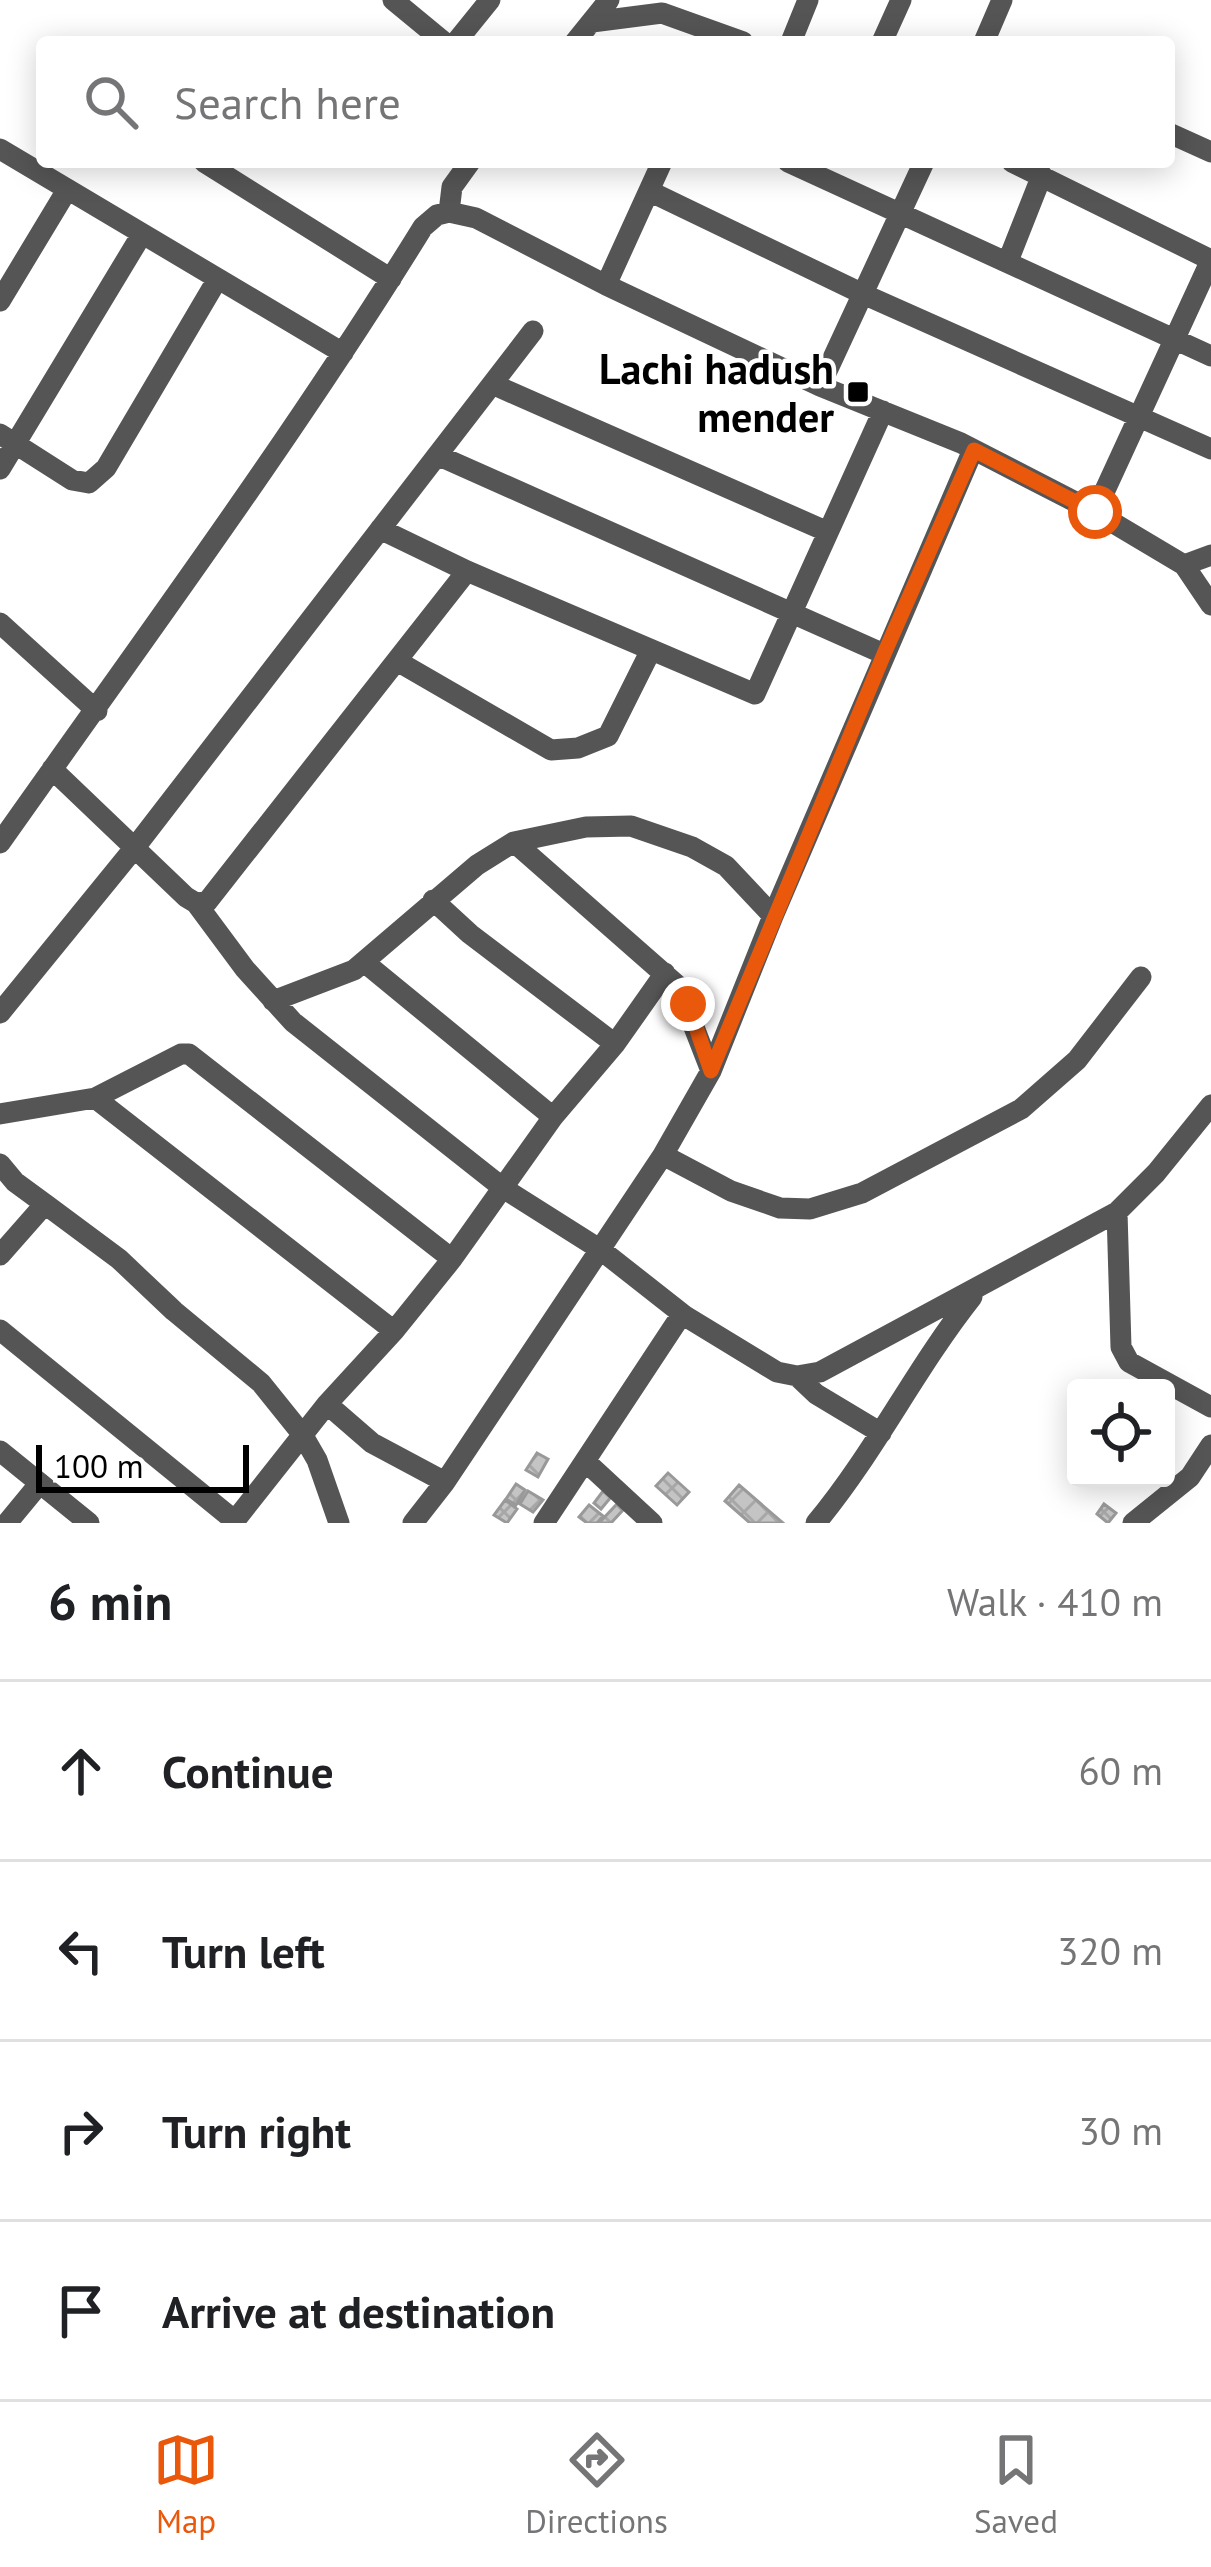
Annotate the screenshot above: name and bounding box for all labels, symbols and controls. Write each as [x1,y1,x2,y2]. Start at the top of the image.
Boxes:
search box [36,36,1175,168]
icon: search [78,69,144,135]
text: Search here [174,73,401,131]
place label: Lachi hadush mender [599,341,834,444]
marker: Lachi hadush mender [845,379,871,405]
route start [1068,485,1122,539]
route end [661,977,715,1031]
map controls [1067,1379,1175,1487]
button: locate [1067,1379,1175,1487]
scale bar [36,1439,249,1492]
text: 100 m [54,1444,144,1487]
text: 6 min [48,1568,172,1634]
text: Walk · 410 m [947,1576,1163,1627]
icon: ahead [48,1738,114,1804]
text: Continue [162,1742,334,1800]
text: 60 m [1078,1745,1163,1796]
icon: left [48,1918,114,1984]
text: Turn left [162,1922,325,1980]
text: 320 m [1057,1925,1163,1976]
icon: right [48,2098,114,2164]
text: Turn right [162,2102,351,2160]
text: 30 m [1078,2105,1163,2156]
icon: arrive [48,2278,114,2344]
text: Arrive at destination [162,2282,555,2340]
tab: Map [153,2427,219,2542]
tab: Directions [525,2427,668,2542]
tab: Saved [974,2427,1058,2542]

